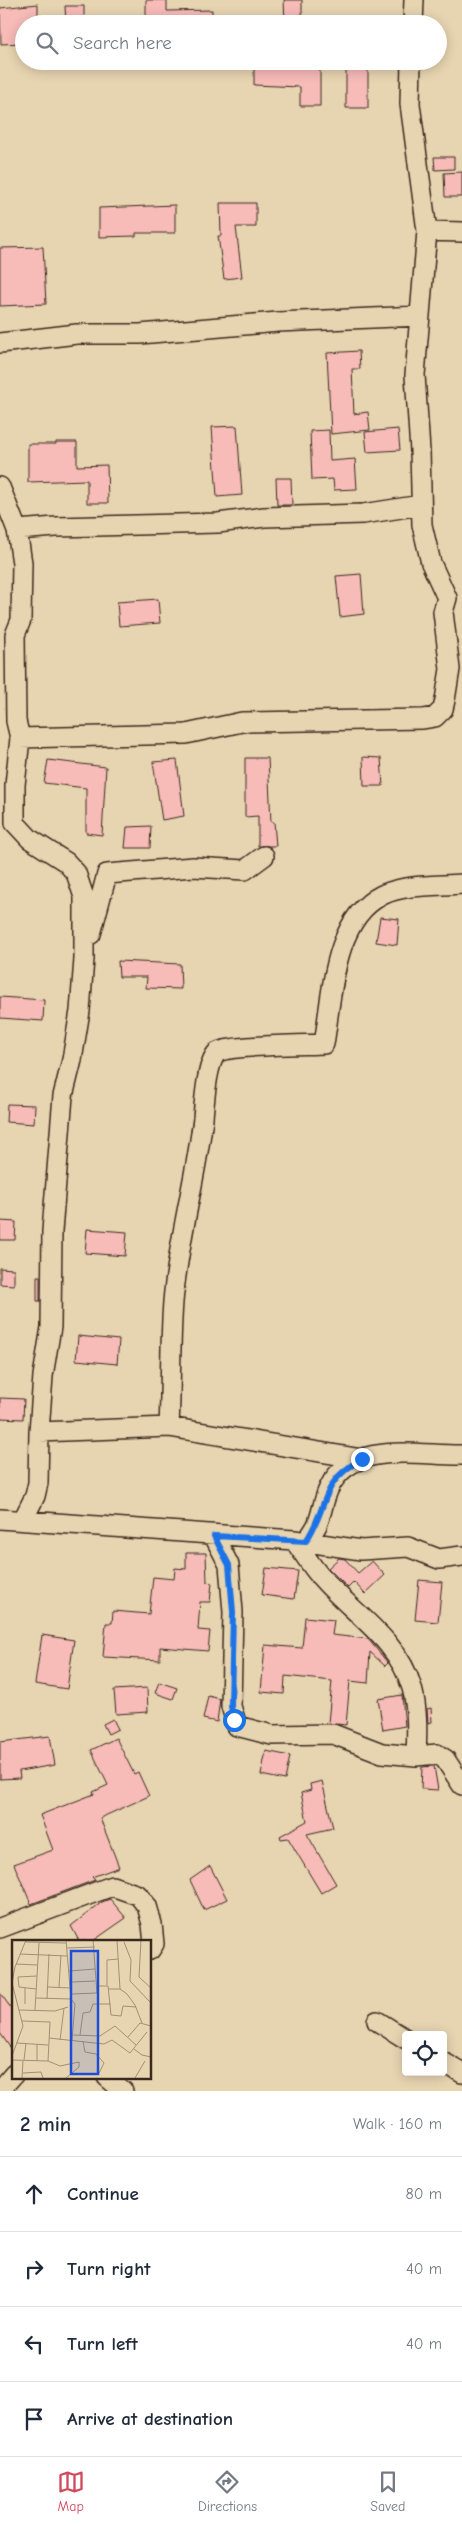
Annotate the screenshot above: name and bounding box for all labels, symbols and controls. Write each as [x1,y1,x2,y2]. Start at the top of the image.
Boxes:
search box [15,15,447,70]
icon: search [33,29,61,57]
text: Search here [73,32,172,54]
route end [351,1448,374,1471]
route start [223,1709,246,1732]
inset map [12,1940,151,2078]
map controls [402,2031,447,2076]
button: locate [402,2031,447,2076]
text: 2 min [20,2112,71,2136]
text: Walk · 160 m [353,2115,442,2133]
icon: ahead [20,2180,48,2208]
text: Continue [67,2183,139,2205]
text: 80 m [405,2185,442,2203]
icon: right [20,2255,48,2283]
text: Turn right [67,2258,151,2280]
text: 40 m [406,2260,442,2278]
icon: left [20,2330,48,2358]
text: Turn left [67,2333,138,2355]
text: 40 m [406,2335,442,2353]
icon: arrive [20,2405,48,2433]
text: Arrive at destination [67,2408,233,2430]
tab: Map [57,2468,85,2515]
tab: Directions [198,2468,257,2515]
tab: Saved [370,2468,405,2515]

